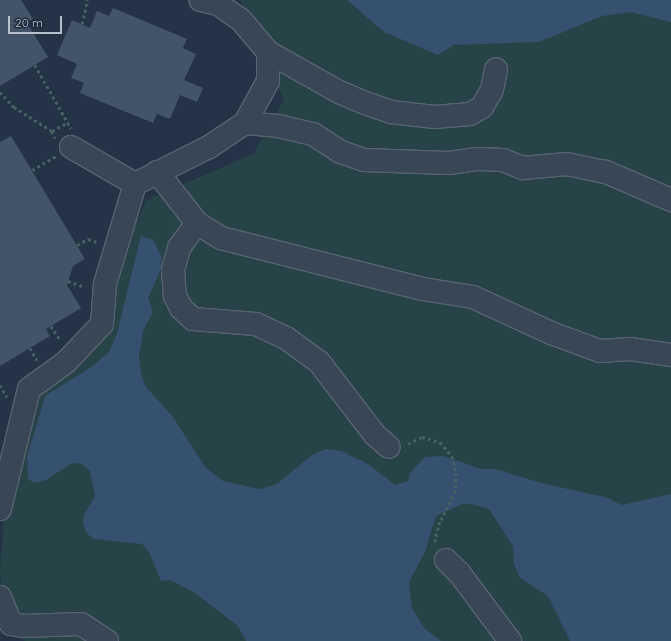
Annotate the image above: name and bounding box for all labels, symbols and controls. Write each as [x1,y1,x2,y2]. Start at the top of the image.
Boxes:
scale bar [10,8,64,34]
text: 20 m [15,15,43,30]

